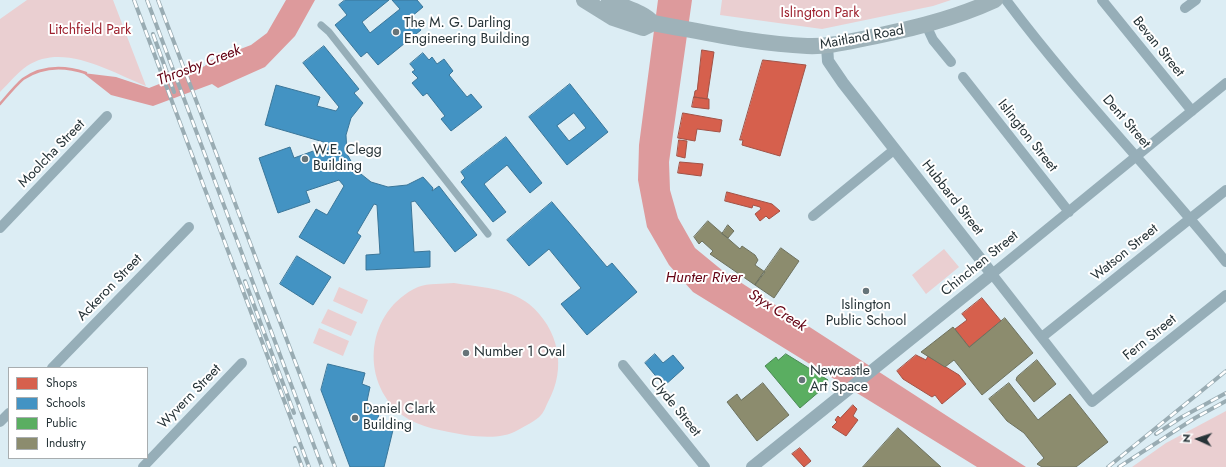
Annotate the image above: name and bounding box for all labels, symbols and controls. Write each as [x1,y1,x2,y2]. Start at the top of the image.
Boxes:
park label: Islington Park [781,6,859,22]
street label: Bevan Street [1129,13,1187,81]
place label: The M. G. Darling Engineering Building [404,16,529,48]
street label: Maitland Road [819,22,905,54]
park label: Litchfield Park [49,23,131,39]
marker: The M. G. Darling Engineering Building [391,27,401,37]
water label: Throsby Creek [155,42,243,90]
street label: Dent Street [1098,92,1154,152]
street label: Islington Street [994,96,1060,176]
street label: Moolcha Street [15,116,89,192]
place label: W.E. Clegg Building [313,143,382,176]
marker: W.E. Clegg Building [300,154,310,164]
street label: Hubbard Street [918,157,986,239]
street label: Watson Street [1088,221,1162,285]
street label: Chinchen Street [938,228,1022,300]
street label: Ackeron Street [74,251,146,325]
water label: Hunter River [666,269,742,287]
water label: Styx Creek [745,286,809,336]
marker: Islington Public School [861,286,871,296]
place label: Islington Public School [826,298,906,330]
street label: Fern Street [1120,311,1180,365]
place label: Number 1 Oval [474,345,565,361]
marker: Number 1 Oval [461,348,471,358]
street label: Wyvern Street [155,361,225,433]
place label: Newcastle Art Space [810,364,870,396]
legend [8,367,148,459]
text: Shops [46,374,77,392]
street label: Clyde Street [646,374,704,440]
marker: Newcastle Art Space [797,375,807,385]
text: Schools [46,394,85,412]
place label: Daniel Clark Building [363,402,435,434]
marker: Daniel Clark Building [350,413,360,423]
text: Public [46,414,77,432]
north arrow [1178,419,1218,459]
text: Industry [46,434,86,452]
text: N [1178,434,1194,443]

